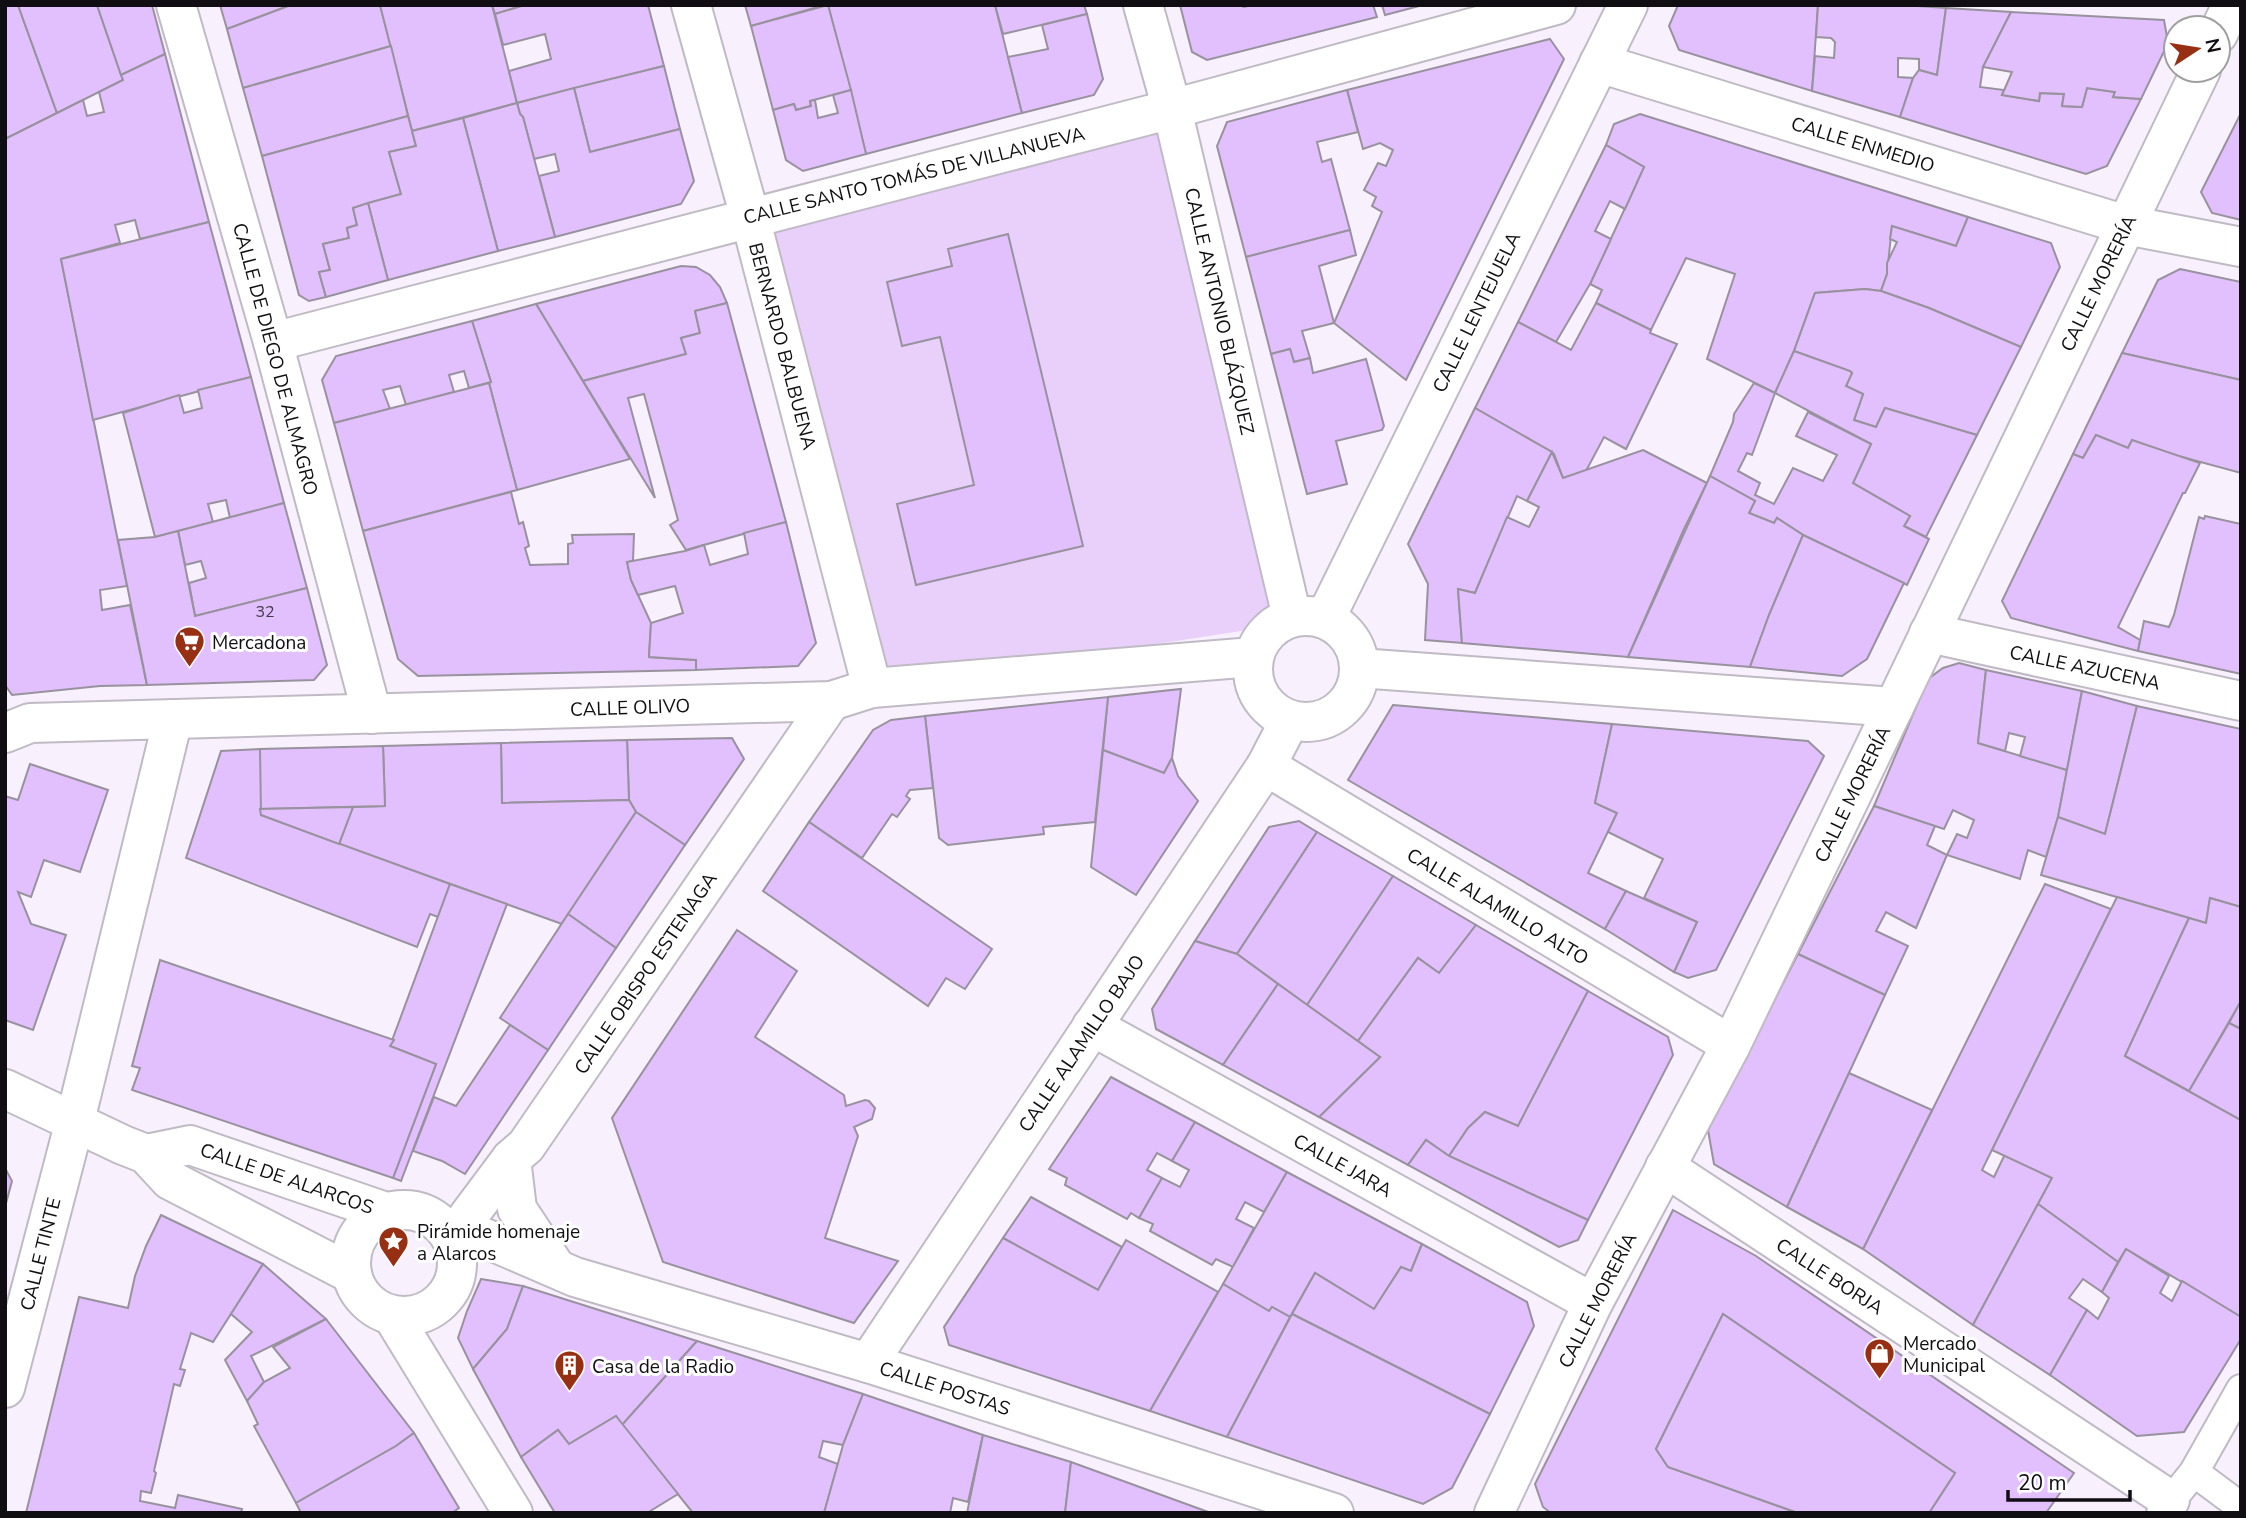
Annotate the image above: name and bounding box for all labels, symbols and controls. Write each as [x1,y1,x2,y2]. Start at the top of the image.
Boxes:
north arrow [2162,14,2232,84]
text: N [2198,36,2227,55]
street label: CALLE ENMEDIO [1788,111,1938,179]
street label: CALLE SANTO TOMÁS DE VILLANUEVA [741,121,1088,231]
street label: CALLE ANTONIO BLÁZQUEZ [1178,185,1260,437]
street label: CALLE MORERÍA [2055,211,2143,356]
street label: CALLE DE DIEGO DE ALMAGRO [226,220,324,498]
street label: CALLE LENTEJUELA [1427,228,1527,397]
street label: BERNARDO BALBUENA [742,240,822,453]
house number: 32 [255,601,275,623]
supermarket icon: Mercadona [172,625,206,669]
place label: Mercadona [212,630,306,656]
street label: CALLE AZUCENA [2007,639,2163,697]
street label: CALLE OLIVO [570,693,690,723]
street label: CALLE MORERÍA [1809,722,1897,867]
street label: CALLE ALAMILLO ALTO [1402,842,1593,972]
street label: CALLE OBISPO ESTENAGA [568,867,723,1080]
street label: CALLE ALAMILLO BAJO [1013,950,1151,1137]
street label: CALLE JARA [1288,1128,1397,1204]
street label: CALLE DE ALARCOS [196,1137,377,1221]
street label: CALLE TINTE [14,1195,68,1314]
place label: Pirámide homenaje a Alarcos [417,1219,580,1267]
place icon: Pirámide homenaje a Alarcos [377,1225,411,1269]
street label: CALLE MORERÍA [1552,1228,1643,1373]
street label: CALLE BORJA [1771,1232,1888,1321]
place label: Mercado Municipal [1903,1331,1985,1379]
shop icon: Mercado Municipal [1863,1337,1897,1381]
building icon: Casa de la Radio [552,1349,586,1393]
place label: Casa de la Radio [592,1354,734,1380]
street label: CALLE POSTAS [876,1356,1013,1422]
scale bar [2008,1458,2130,1502]
text: 20 m [2018,1469,2067,1497]

